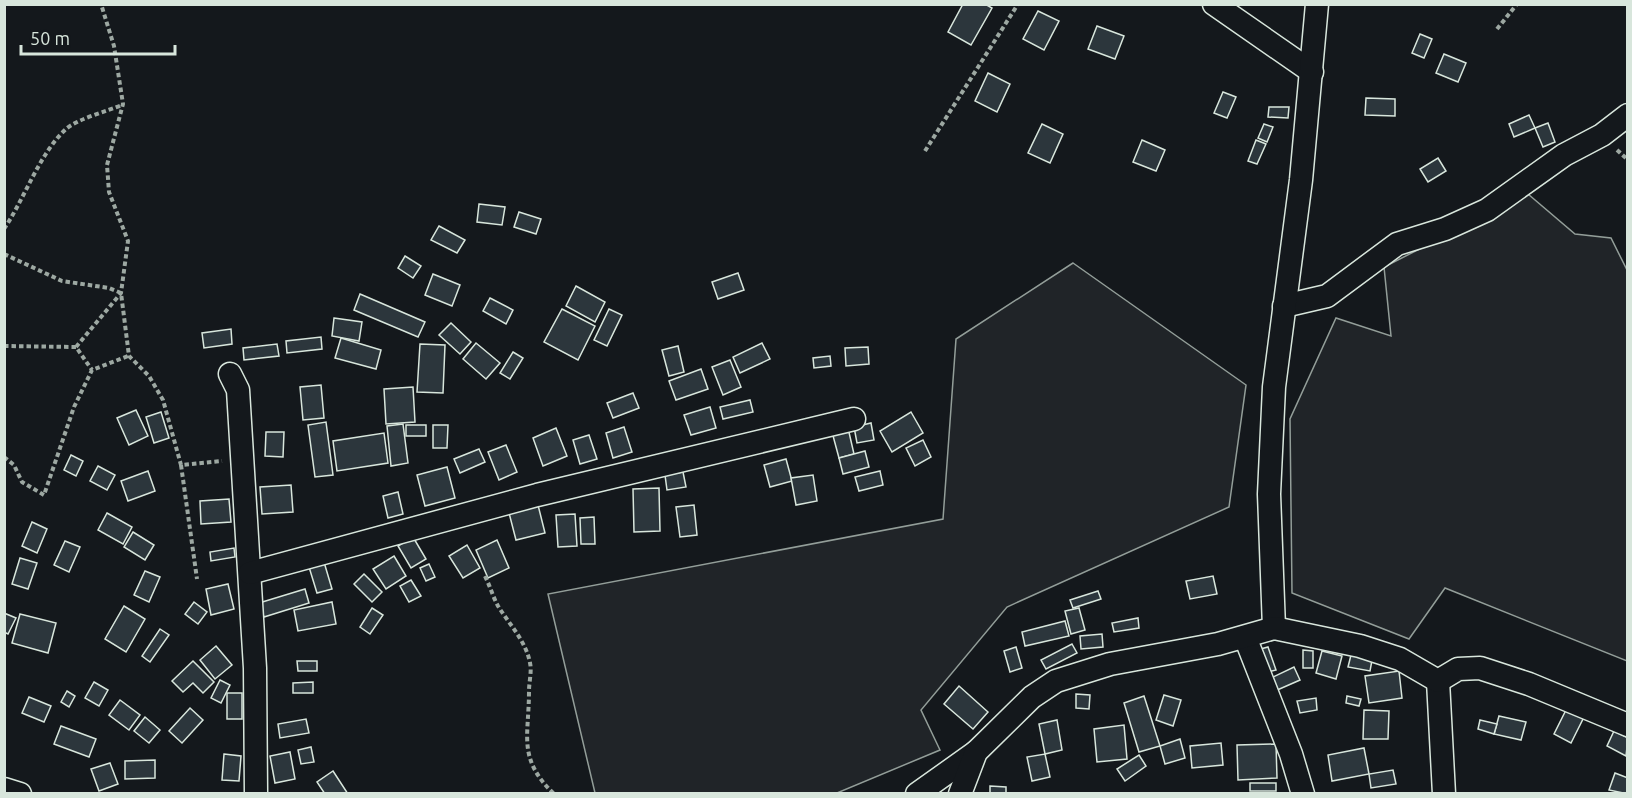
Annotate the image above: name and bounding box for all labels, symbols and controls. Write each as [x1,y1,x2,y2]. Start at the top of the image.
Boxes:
scale bar [21,18,176,56]
text: 50 m [30,28,70,48]

